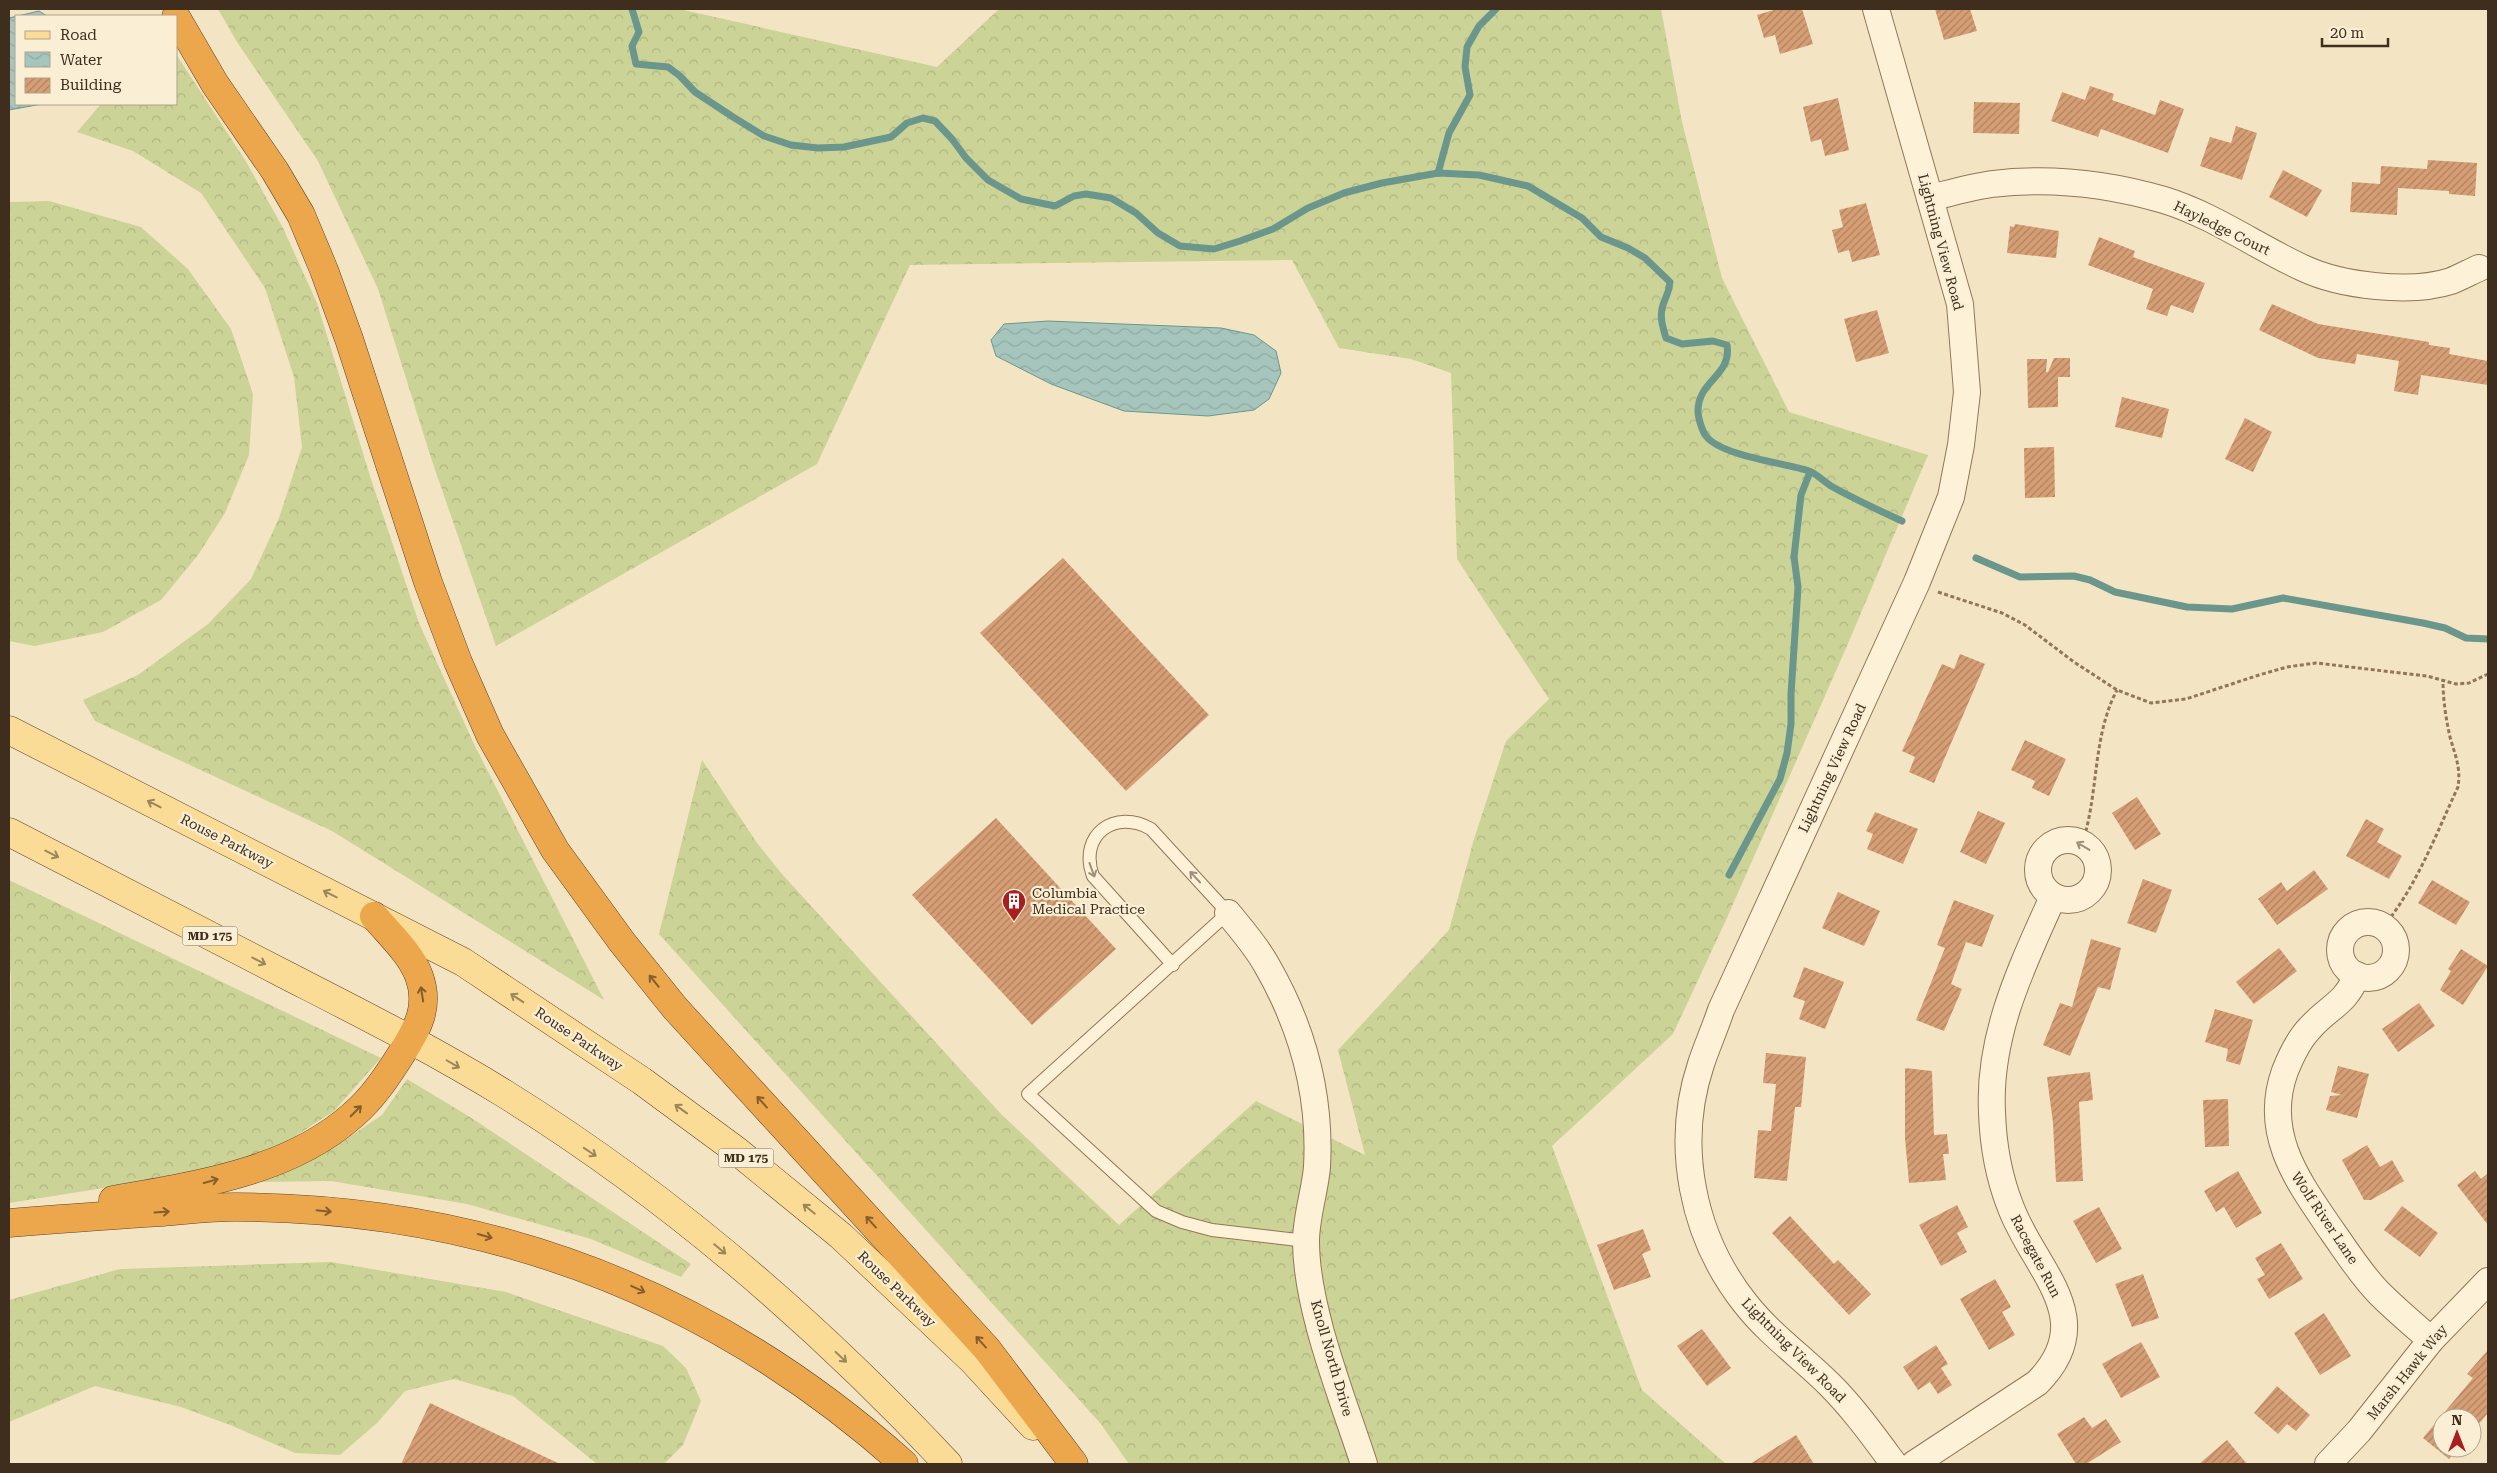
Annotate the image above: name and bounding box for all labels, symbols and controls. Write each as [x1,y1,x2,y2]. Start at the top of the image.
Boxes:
legend [15,15,178,105]
scale bar [2322,15,2388,47]
text: 20 m [2330,24,2365,42]
text: Road [60,26,97,44]
text: Water [60,51,102,69]
text: Building [60,76,122,94]
street label: Lightning View Road [1915,172,1967,312]
street label: Hayledge Court [2171,198,2273,258]
street label: Lightning View Road [1795,701,1869,835]
one-way arrow [147,799,162,808]
street label: Rouse Parkway [178,811,277,872]
one-way arrow [2076,841,2090,851]
one-way arrow [44,850,59,859]
one-way arrow [1087,861,1097,877]
one-way arrow [1189,871,1201,883]
place label: Columbia Medical Practice [1032,885,1145,917]
one-way arrow [323,888,338,898]
building icon: Columbia Medical Practice [1001,888,1027,922]
road number: MD 175 [182,926,238,946]
one-way arrow [251,956,266,966]
one-way arrow [648,975,659,988]
one-way arrow [417,986,427,1002]
one-way arrow [511,993,525,1003]
street label: Rouse Parkway [532,1004,626,1075]
one-way arrow [446,1059,461,1069]
one-way arrow [756,1096,768,1109]
one-way arrow [675,1104,688,1115]
one-way arrow [350,1105,362,1118]
one-way arrow [583,1147,597,1157]
road number: MD 175 [718,1148,774,1168]
street label: Wolf River Lane [2288,1169,2362,1267]
one-way arrow [203,1176,219,1185]
one-way arrow [802,1204,815,1215]
one-way arrow [316,1206,332,1216]
one-way arrow [154,1207,170,1217]
street label: Racegate Run [2008,1212,2064,1300]
one-way arrow [865,1216,877,1229]
one-way arrow [476,1232,492,1242]
one-way arrow [713,1244,726,1255]
street label: Rouse Parkway [855,1248,940,1331]
one-way arrow [630,1285,645,1295]
street label: Lightning View Road [1739,1295,1849,1405]
street label: Knoll North Drive [1308,1298,1356,1418]
street label: Marsh Hawk Way [2364,1321,2451,1423]
one-way arrow [975,1336,987,1349]
one-way arrow [835,1351,848,1363]
north arrow [2432,1408,2482,1458]
text: N [2452,1412,2463,1428]

